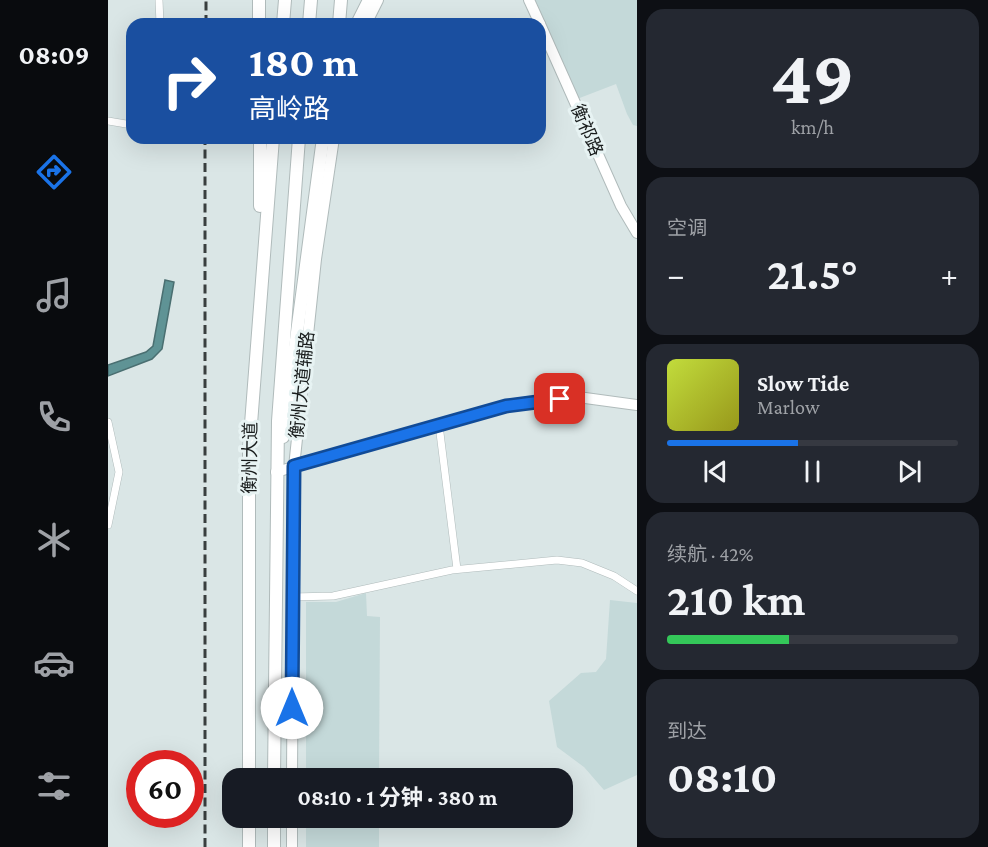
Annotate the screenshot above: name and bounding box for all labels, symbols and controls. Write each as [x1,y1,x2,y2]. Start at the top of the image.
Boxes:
text: 49 [770,33,855,120]
text: 180 m [249,38,358,85]
text: 08:09 [19,40,89,70]
icon: right [150,42,228,120]
text: 高岭路 [249,94,330,124]
street label: 衡祁路 [567,101,607,159]
text: km/h [791,116,834,138]
icon: directions [33,151,75,193]
text: 空调 [667,217,707,239]
text: 21.5° [767,249,858,299]
text: − [667,256,684,293]
text: + [941,256,958,293]
icon: music [33,274,75,316]
street label: 衡州大道辅路 [286,330,318,440]
text: Slow Tide [757,371,849,396]
pin [534,373,585,424]
icon: arrive [543,382,576,415]
icon: phone [33,396,75,438]
text: Marlow [757,396,820,418]
street label: 衡州大道 [239,422,261,494]
icon: previous [699,455,732,488]
icon: pause [796,455,829,488]
icon: next [893,455,926,488]
icon: climate [33,519,75,561]
text: 续航 · 42% [667,543,754,565]
text: 210 km [667,575,805,625]
icon: car [33,642,75,684]
position arrow [260,676,324,740]
text: 到达 [667,720,707,742]
speed limit sign: 60 [126,750,204,828]
text: 08:10 [667,752,777,802]
icon: filters [33,765,75,807]
text: 08:10 · 1 分钟 · 380 m [298,785,497,810]

